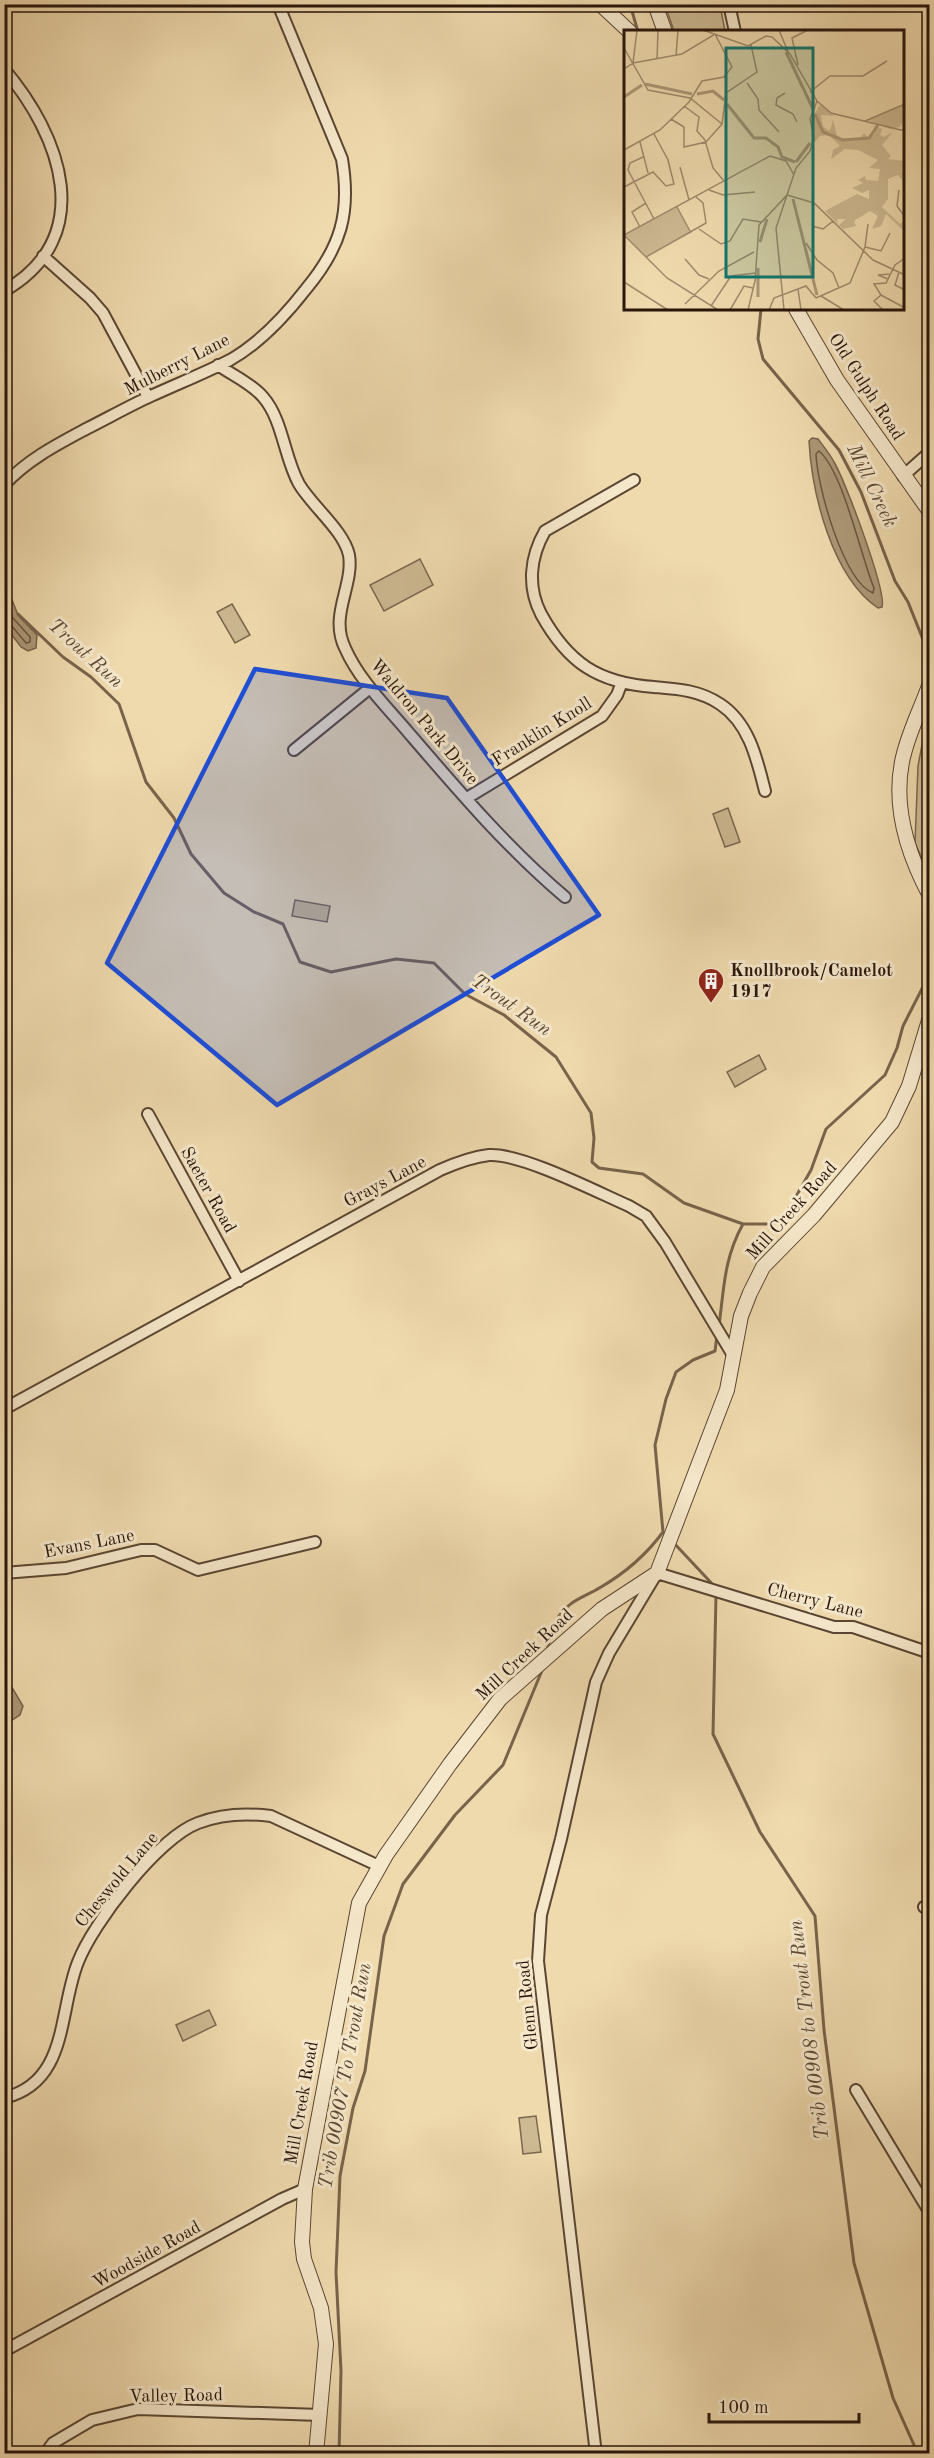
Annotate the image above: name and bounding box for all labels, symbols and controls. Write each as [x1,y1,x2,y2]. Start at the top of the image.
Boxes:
inset map [624,30,904,310]
street label: Old Gulph Road [825,330,907,444]
street label: Mulberry Lane [122,331,232,399]
water label: Mill Creek [842,440,900,531]
water label: Trout Run [44,616,126,692]
street label: Waldron Park Drive [367,656,481,788]
street label: Franklin Knoll [489,694,595,770]
place label: Knollbrook/Camelot 1917 [730,962,893,1001]
building icon: Knollbrook/Camelot 1917 [696,966,726,1004]
water label: Trout Run [467,971,555,1041]
street label: Saeter Road [177,1144,239,1236]
street label: Grays Lane [341,1153,429,1211]
street label: Mill Creek Road [743,1158,841,1264]
street label: Evans Lane [42,1526,136,1562]
street label: Cherry Lane [765,1580,865,1622]
street label: Mill Creek Road [473,1606,577,1704]
street label: Cheswold Lane [72,1829,162,1931]
water label: Trib 00908 to Trout Run [787,1919,833,2141]
street label: Glenn Road [514,1959,542,2051]
water label: Trib 00907 To Trout Run [316,1962,376,2190]
street label: Mill Creek Road [282,2040,322,2166]
street label: Woodside Road [90,2218,204,2292]
street label: Valley Road [129,2386,223,2406]
scale bar [709,2386,859,2424]
text: 100 m [718,2399,769,2417]

